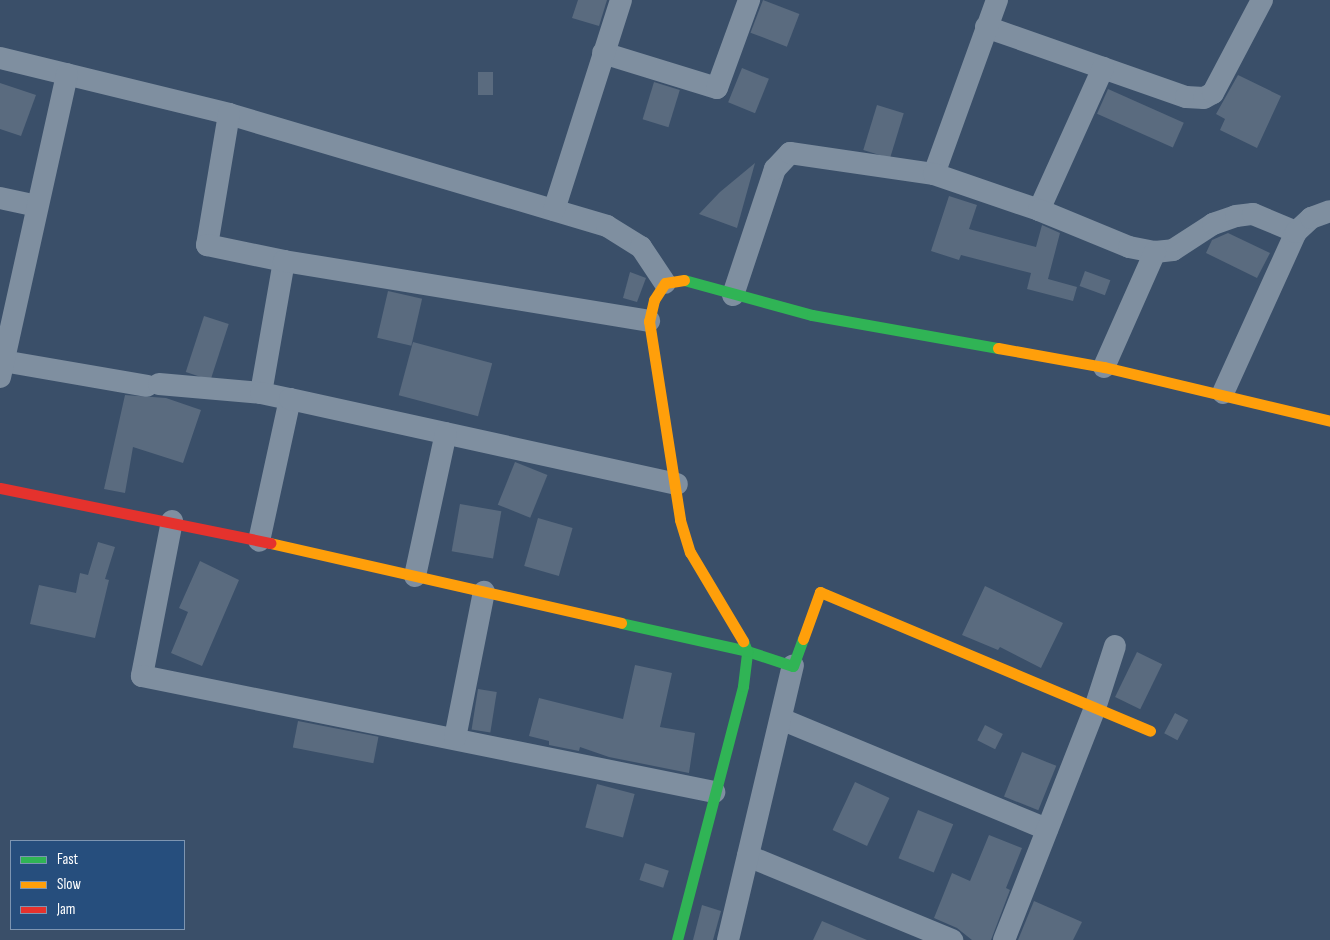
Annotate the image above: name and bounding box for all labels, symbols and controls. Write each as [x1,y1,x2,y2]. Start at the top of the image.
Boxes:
legend [10,840,185,930]
text: Fast [57,850,78,869]
text: Slow [57,875,81,894]
text: Jam [57,900,75,919]

